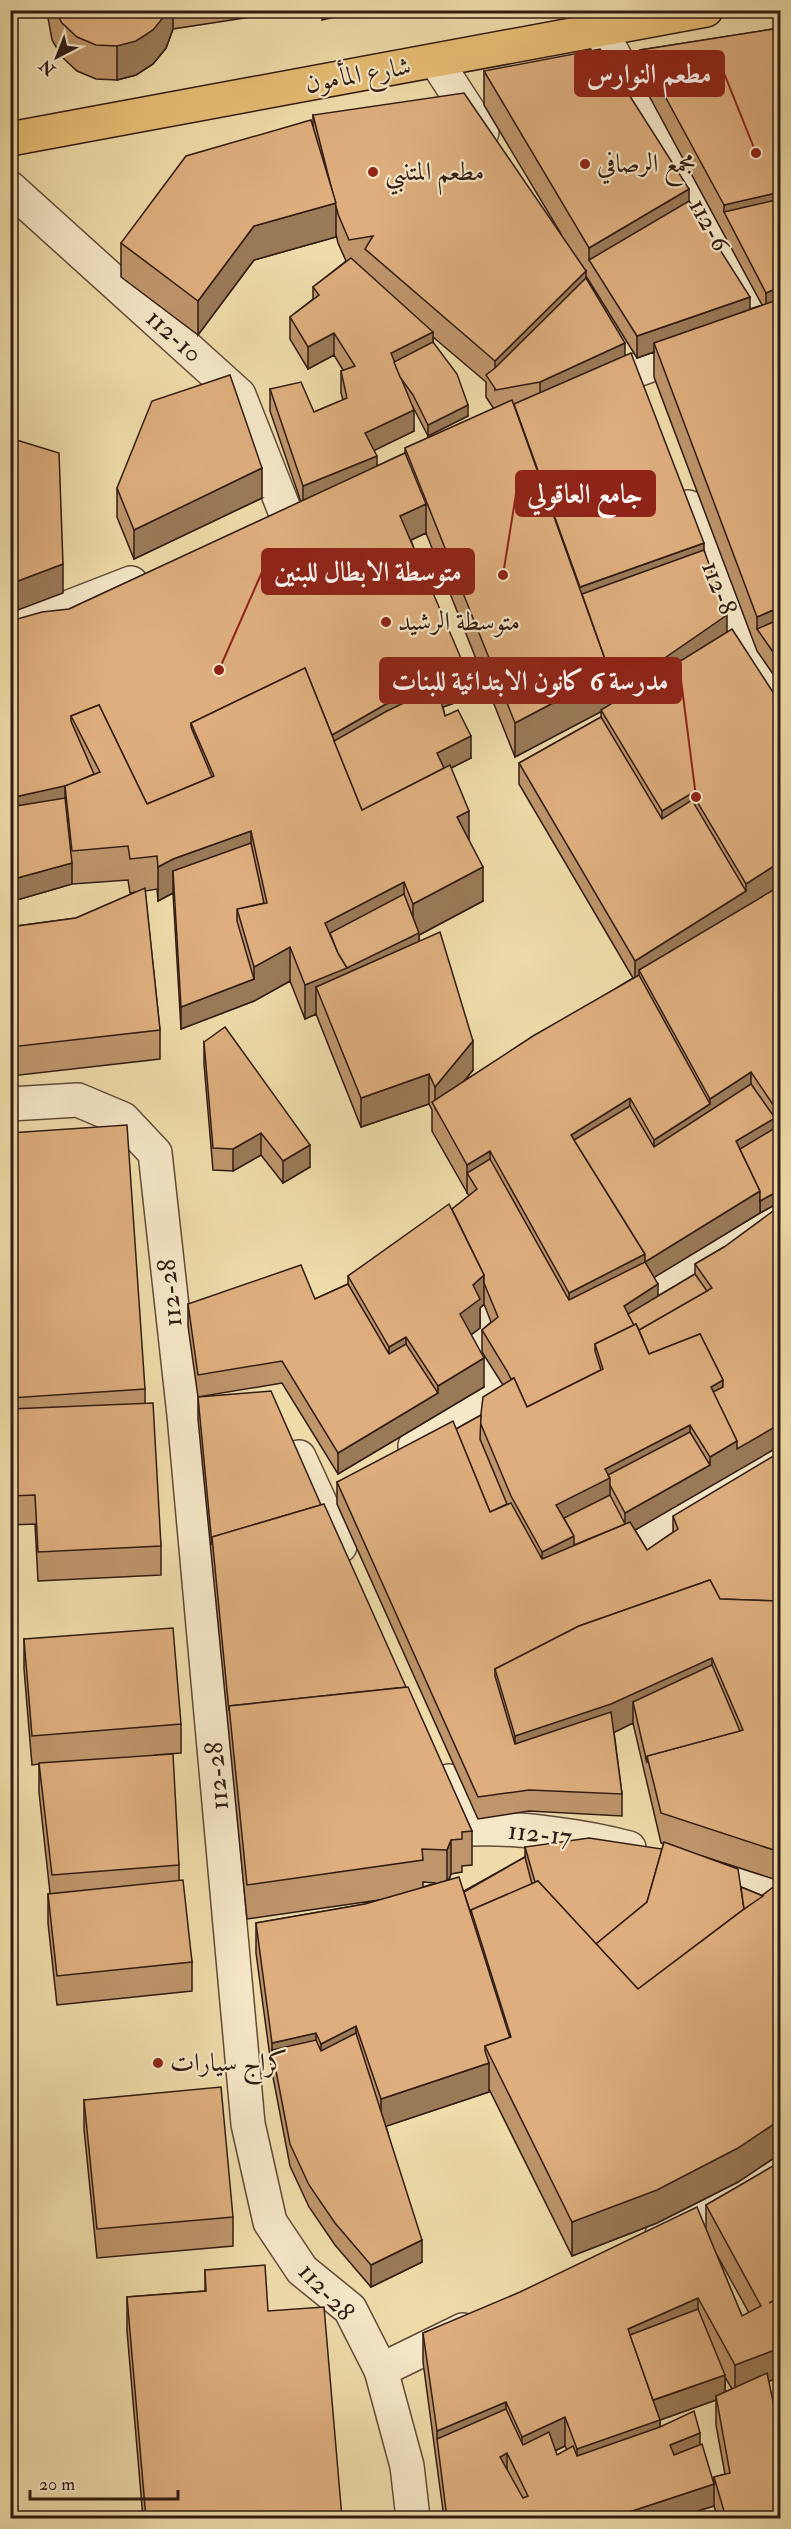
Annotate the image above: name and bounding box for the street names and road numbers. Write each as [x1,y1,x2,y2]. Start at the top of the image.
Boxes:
street label: شارع المأمون [302,47,414,105]
street label: 112-6 [681,193,737,259]
street label: 112-10 [139,302,209,370]
street label: 112-8 [694,557,744,619]
street label: 112-28 [151,1257,189,1329]
street label: 112-28 [198,1741,236,1811]
street label: 112-17 [507,1815,574,1853]
street label: 112-28 [291,2256,361,2328]

